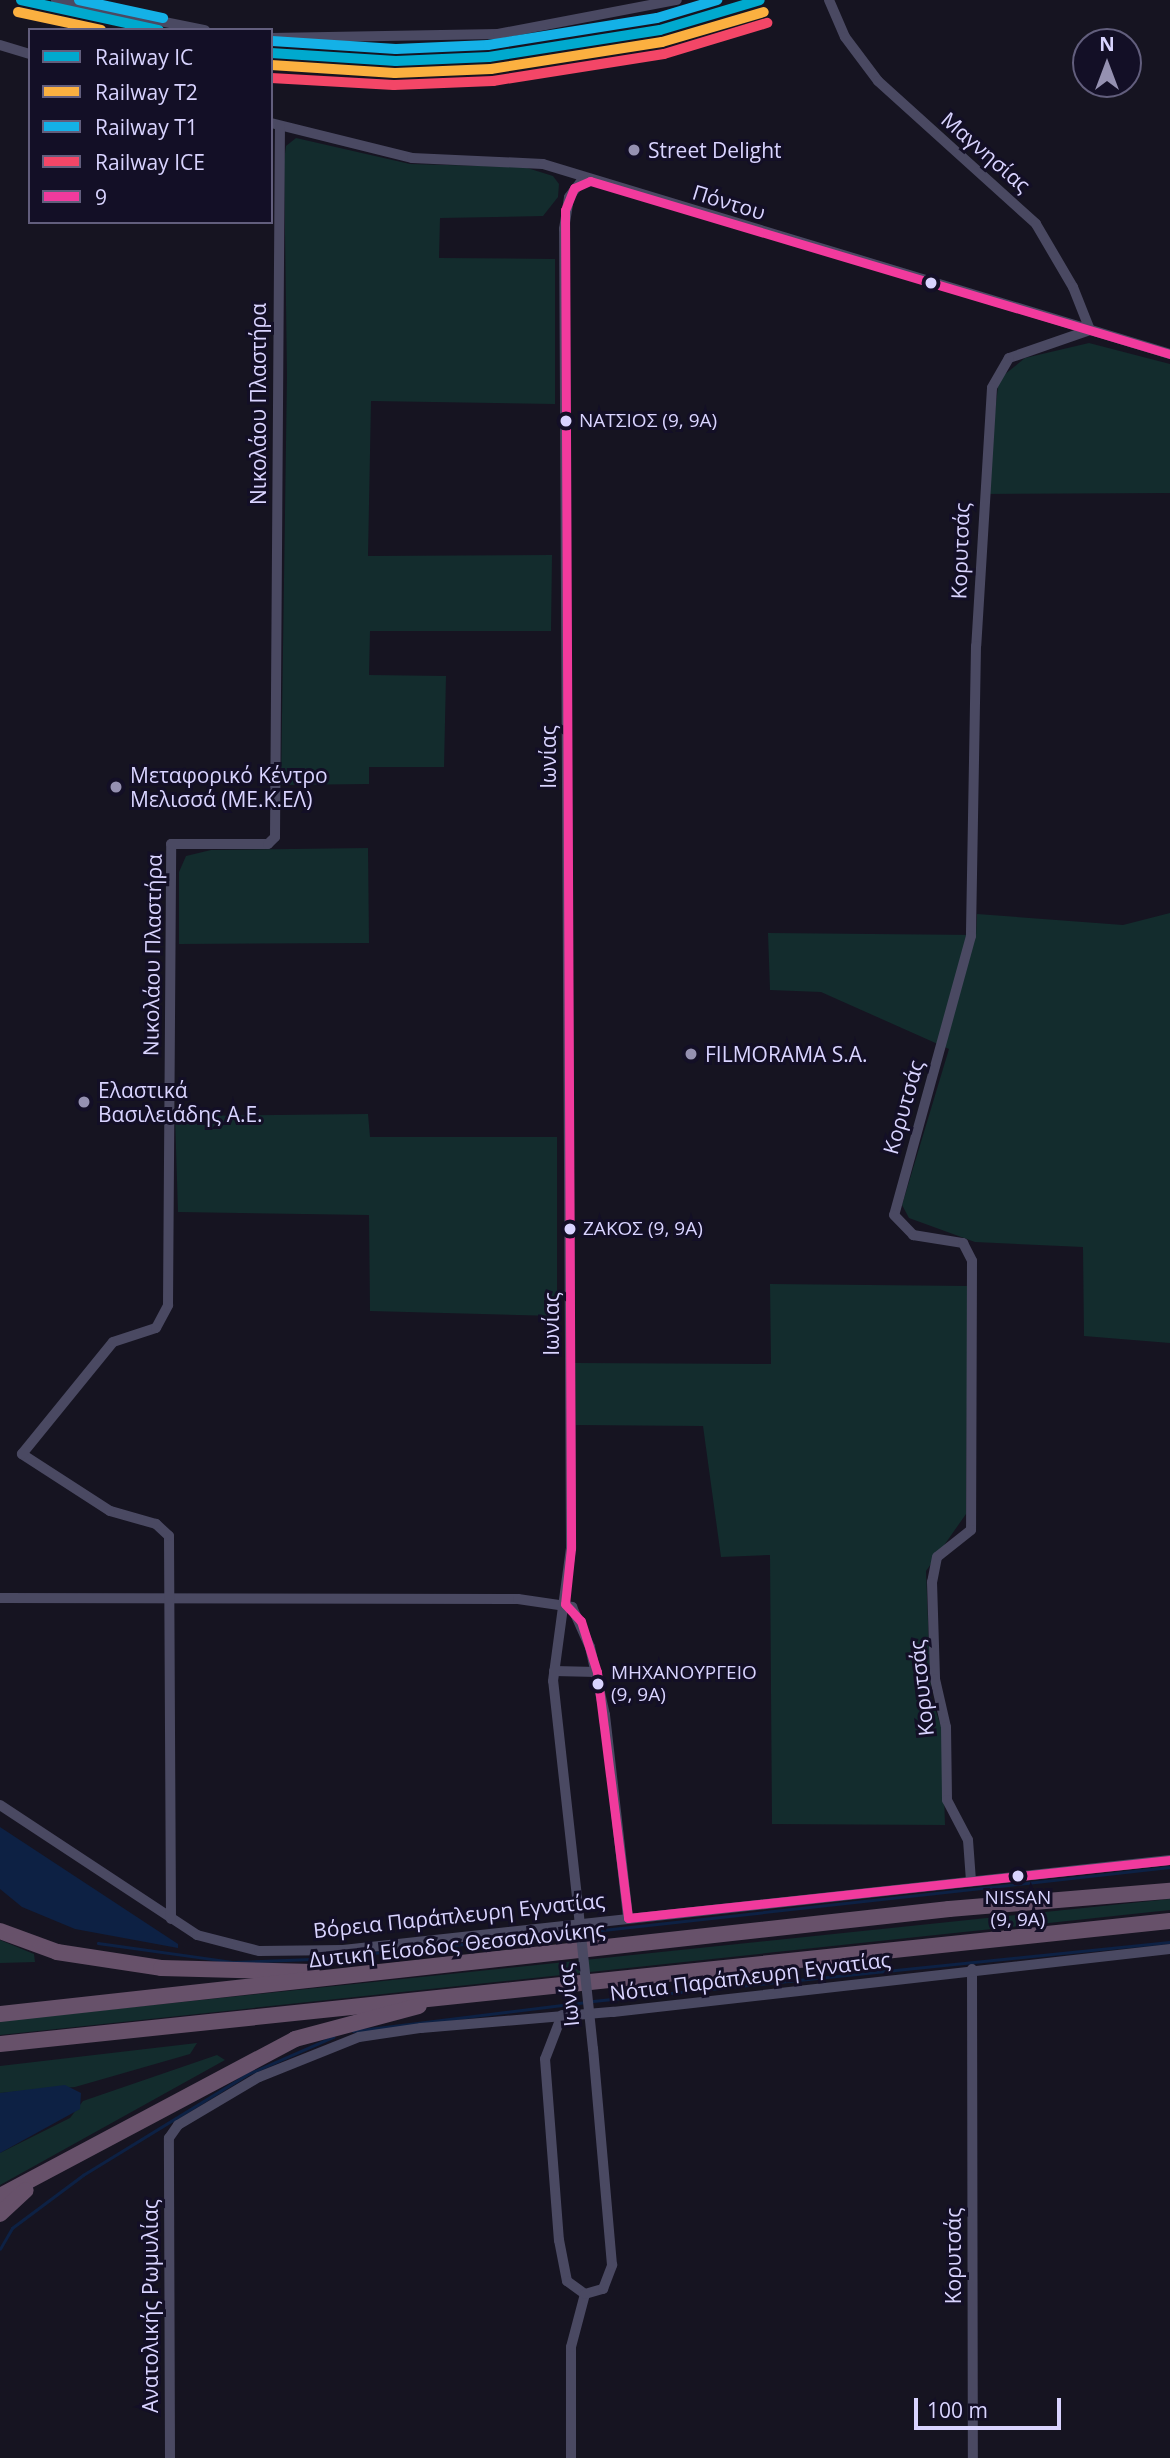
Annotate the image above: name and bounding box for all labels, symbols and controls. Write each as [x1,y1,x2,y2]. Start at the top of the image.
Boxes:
legend [28,28,273,224]
north arrow [1072,28,1142,98]
text: N [1099,31,1115,57]
text: Railway IC [95,43,193,71]
text: Railway T2 [95,78,198,106]
street label: Μαγνησίας [936,107,1036,197]
text: Railway T1 [95,113,198,141]
place label: Street Delight [648,137,782,163]
marker: Street Delight [626,142,642,158]
text: Railway ICE [95,148,205,176]
street label: Πόντου [690,179,768,225]
text: 9 [95,183,107,211]
unlabelled marker [924,276,938,290]
street label: Νικολάου Πλαστήρα [245,303,271,505]
place label: ΝΑΤΣΙΟΣ (9, 9Α) [579,410,717,432]
marker: ΝΑΤΣΙΟΣ (9, 9Α) [559,414,573,428]
street label: Κορυτσάς [946,502,974,600]
street label: Ιωνίας [535,725,561,789]
place label: Μεταφορικό Κέντρο Μελισσά (ΜΕ.Κ.ΕΛ) [130,762,328,812]
marker: Μεταφορικό Κέντρο Μελισσά (ΜΕ.Κ.ΕΛ) [108,779,124,795]
street label: Νικολάου Πλαστήρα [138,854,166,1056]
place label: FILMORAMA S.A. [705,1041,868,1067]
marker: FILMORAMA S.A. [683,1046,699,1062]
street label: Κορυτσάς [878,1057,928,1157]
place label: Ελαστικά Βασιλειάδης Α.Ε. [98,1077,263,1127]
marker: Ελαστικά Βασιλειάδης Α.Ε. [76,1094,92,1110]
place label: ΖΑΚΟΣ (9, 9Α) [583,1218,703,1240]
marker: ΖΑΚΟΣ (9, 9Α) [563,1222,577,1236]
street label: Ιωνίας [538,1292,564,1356]
street label: Κορυτσάς [903,1639,939,1737]
place label: ΜΗΧΑΝΟΥΡΓΕΙΟ (9, 9Α) [611,1662,757,1706]
marker: ΜΗΧΑΝΟΥΡΓΕΙΟ (9, 9Α) [591,1677,605,1691]
marker: NISSAN (9, 9Α) [1011,1869,1025,1883]
street label: Βόρεια Παράπλευρη Εγνατίας [312,1887,606,1943]
place label: NISSAN (9, 9Α) [985,1887,1051,1931]
street label: Δυτική Είσοδος Θεσσαλονίκης [308,1916,606,1972]
street label: Νότια Παράπλευρη Εγνατίας [608,1946,892,2006]
street label: Ιωνίας [552,1962,584,2028]
street label: Ανατολικής Ρωμυλίας [137,2199,163,2413]
street label: Κορυτσάς [940,2208,966,2304]
scale bar [918,2384,1065,2428]
text: 100 m [927,2396,988,2424]

